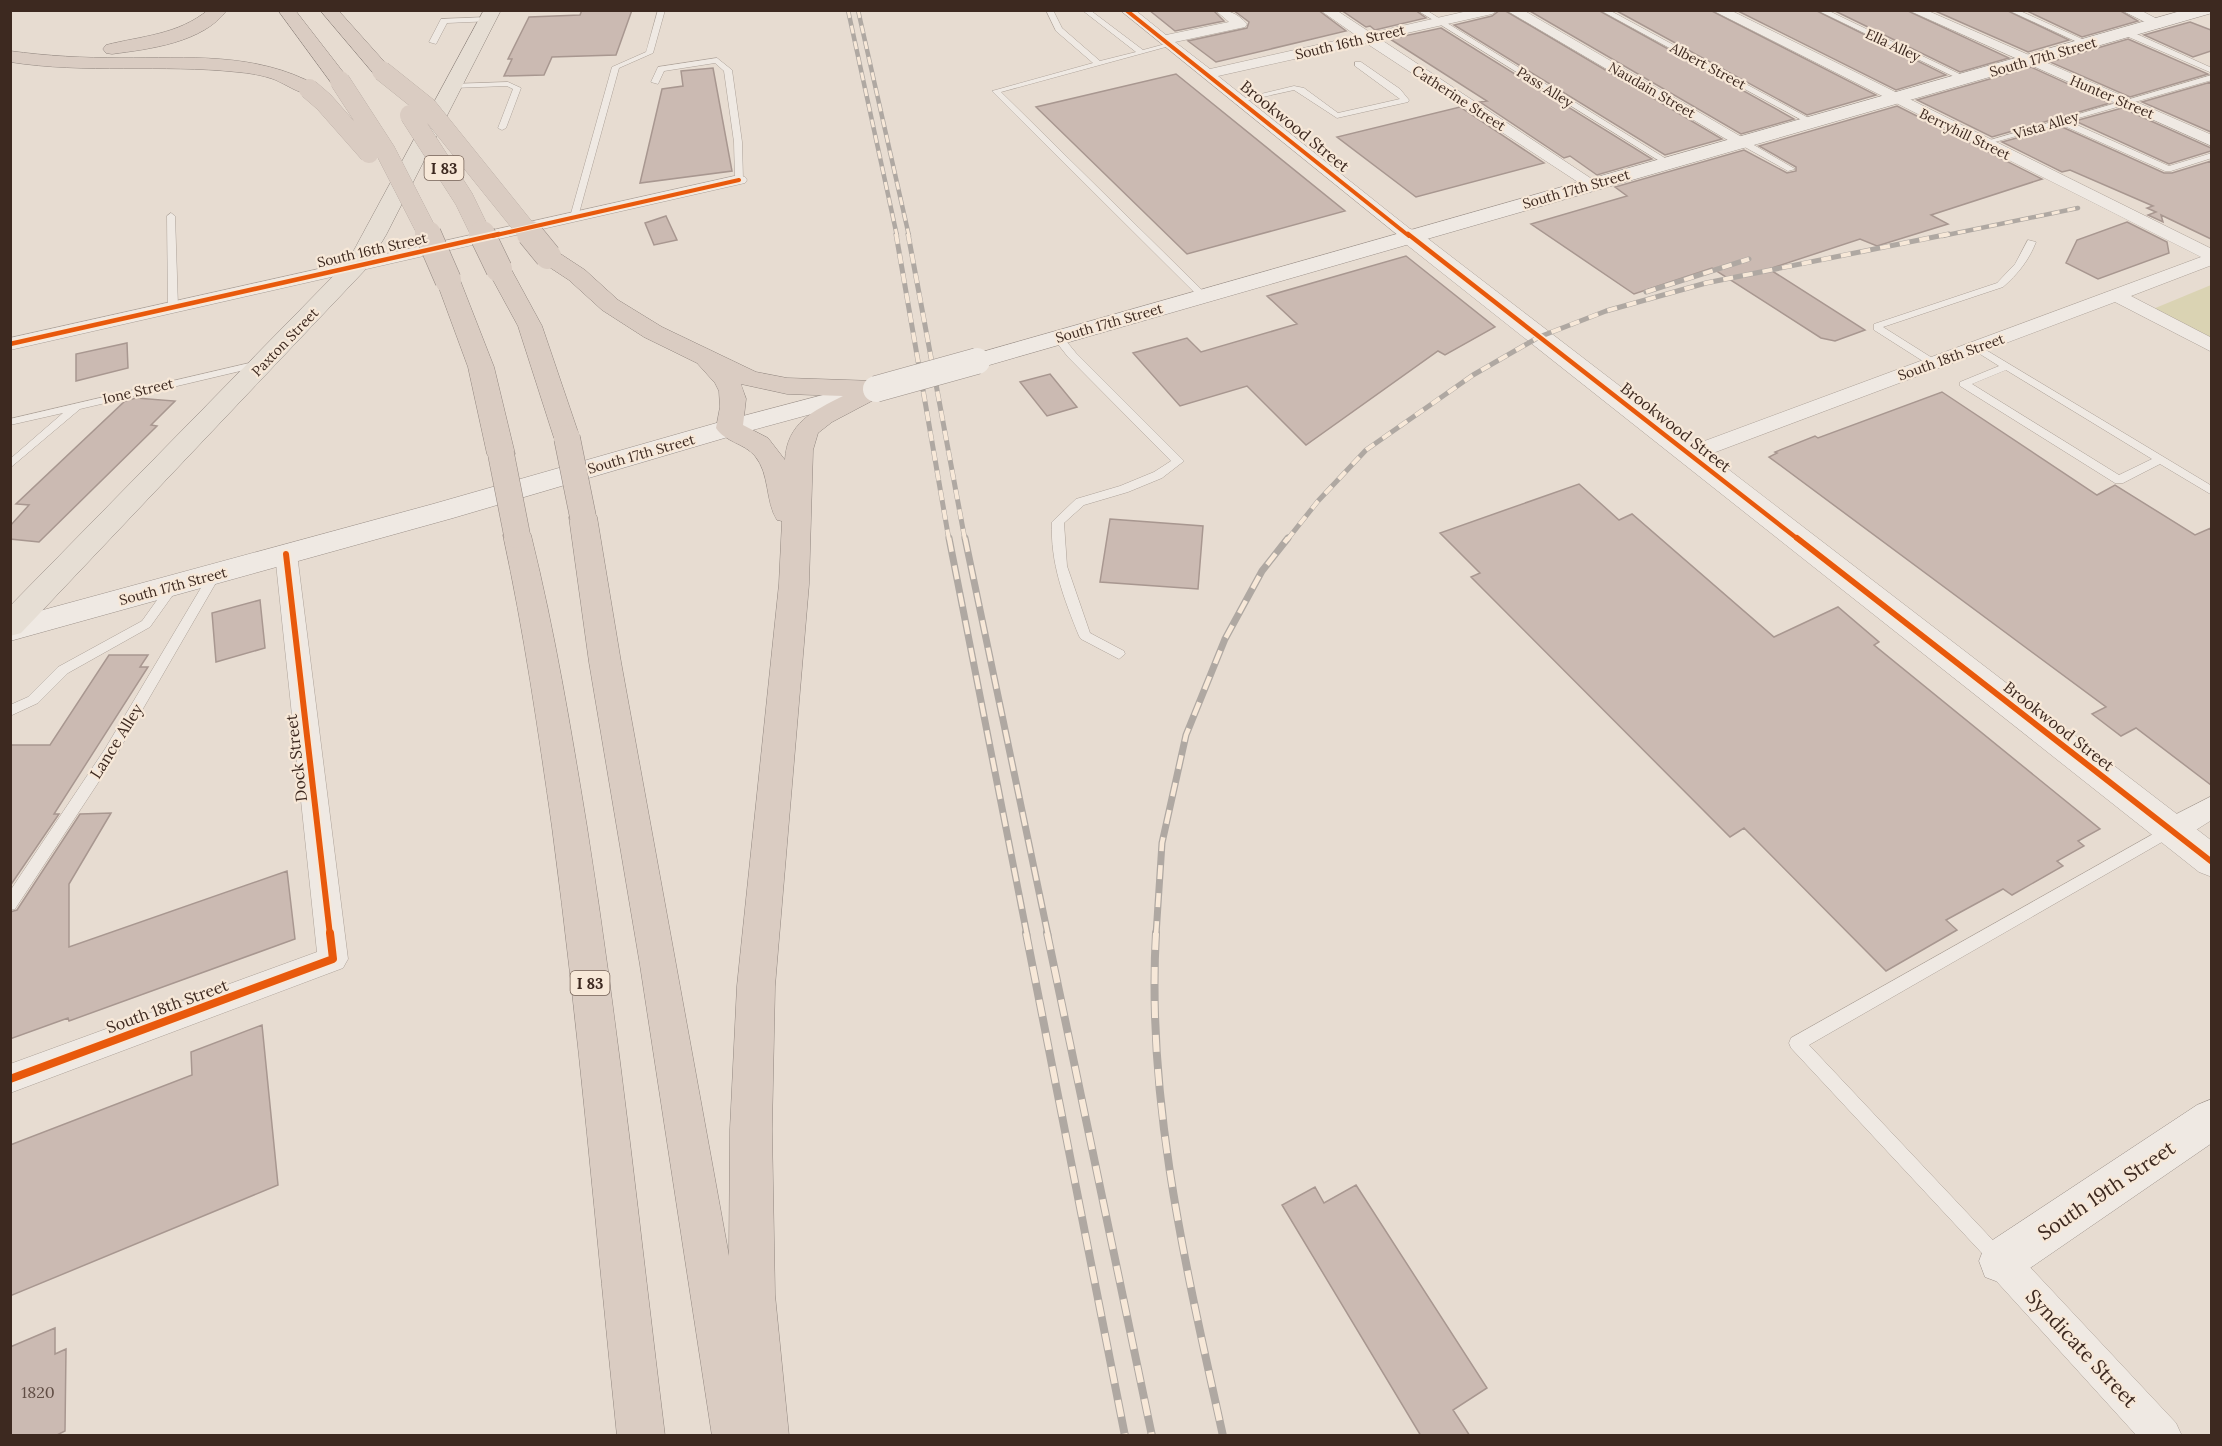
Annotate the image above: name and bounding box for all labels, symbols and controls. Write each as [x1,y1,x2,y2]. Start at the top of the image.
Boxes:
street label: South 16th Street [1293,20,1407,63]
street label: Ella Alley [1863,24,1924,66]
street label: South 17th Street [1987,33,2099,81]
street label: Albert Street [1666,38,1749,94]
street label: Naudain Street [1605,58,1699,122]
street label: Catherine Street [1409,61,1510,135]
street label: Pass Alley [1513,63,1577,112]
street label: Hunter Street [2067,71,2157,123]
street label: Brookwood Street [1236,76,1354,177]
street label: Berryhill Street [1916,104,2014,164]
street label: Vista Alley [2010,107,2081,143]
road number: I 83 [424,156,464,180]
street label: South 17th Street [1520,165,1632,213]
street label: South 16th Street [315,228,429,271]
street label: South 17th Street [1053,299,1165,347]
street label: Paxton Street [248,303,323,380]
street label: South 18th Street [1895,329,2007,385]
street label: Ione Street [101,374,176,408]
street label: Brookwood Street [1617,378,1736,477]
street label: South 17th Street [585,430,697,478]
street label: South 17th Street [117,563,229,609]
street label: Brookwood Street [2000,677,2119,776]
street label: Lance Alley [85,699,147,782]
street label: Dock Street [281,712,311,803]
road number: I 83 [570,971,610,995]
street label: South 18th Street [103,974,231,1037]
street label: South 19th Street [2032,1135,2180,1245]
street label: Syndicate Street [2021,1284,2143,1413]
house number: 1820 [21,1382,55,1402]

